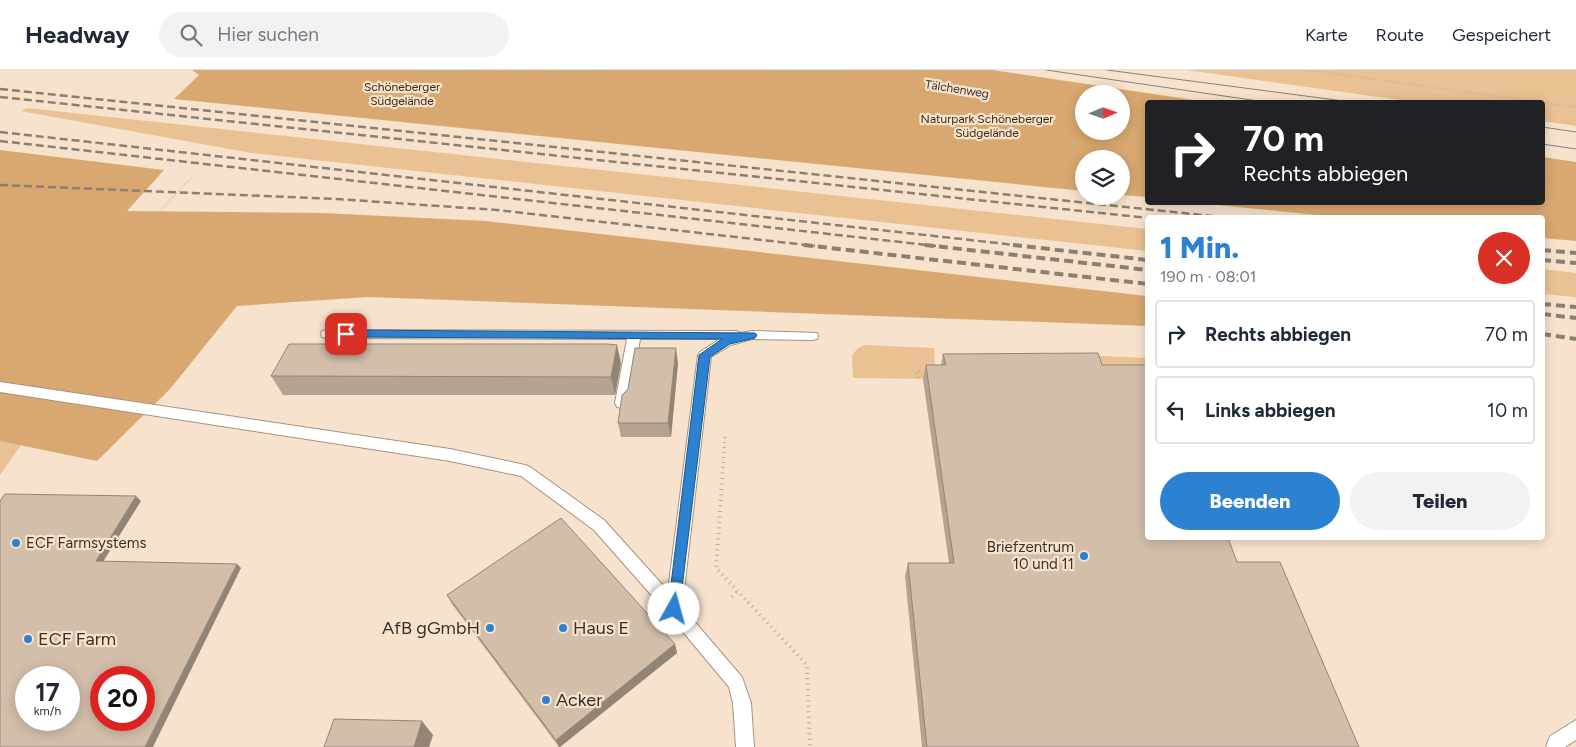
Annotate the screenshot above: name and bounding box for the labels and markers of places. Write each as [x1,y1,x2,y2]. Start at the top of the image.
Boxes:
pin [325,313,367,355]
place label: ECF Farmsystems [26,534,147,552]
marker: ECF Farmsystems [10,537,22,549]
place label: Briefzentrum 10 und 11 [987,538,1074,573]
marker: Briefzentrum 10 und 11 [1078,550,1090,562]
place label: AfB gGmbH [382,617,480,639]
place label: Haus E [573,617,629,639]
marker: AfB gGmbH [484,622,496,634]
marker: Haus E [557,622,569,634]
place label: ECF Farm [38,628,116,650]
marker: ECF Farm [22,633,34,645]
place label: Acker [556,689,602,711]
marker: Acker [540,694,552,706]

